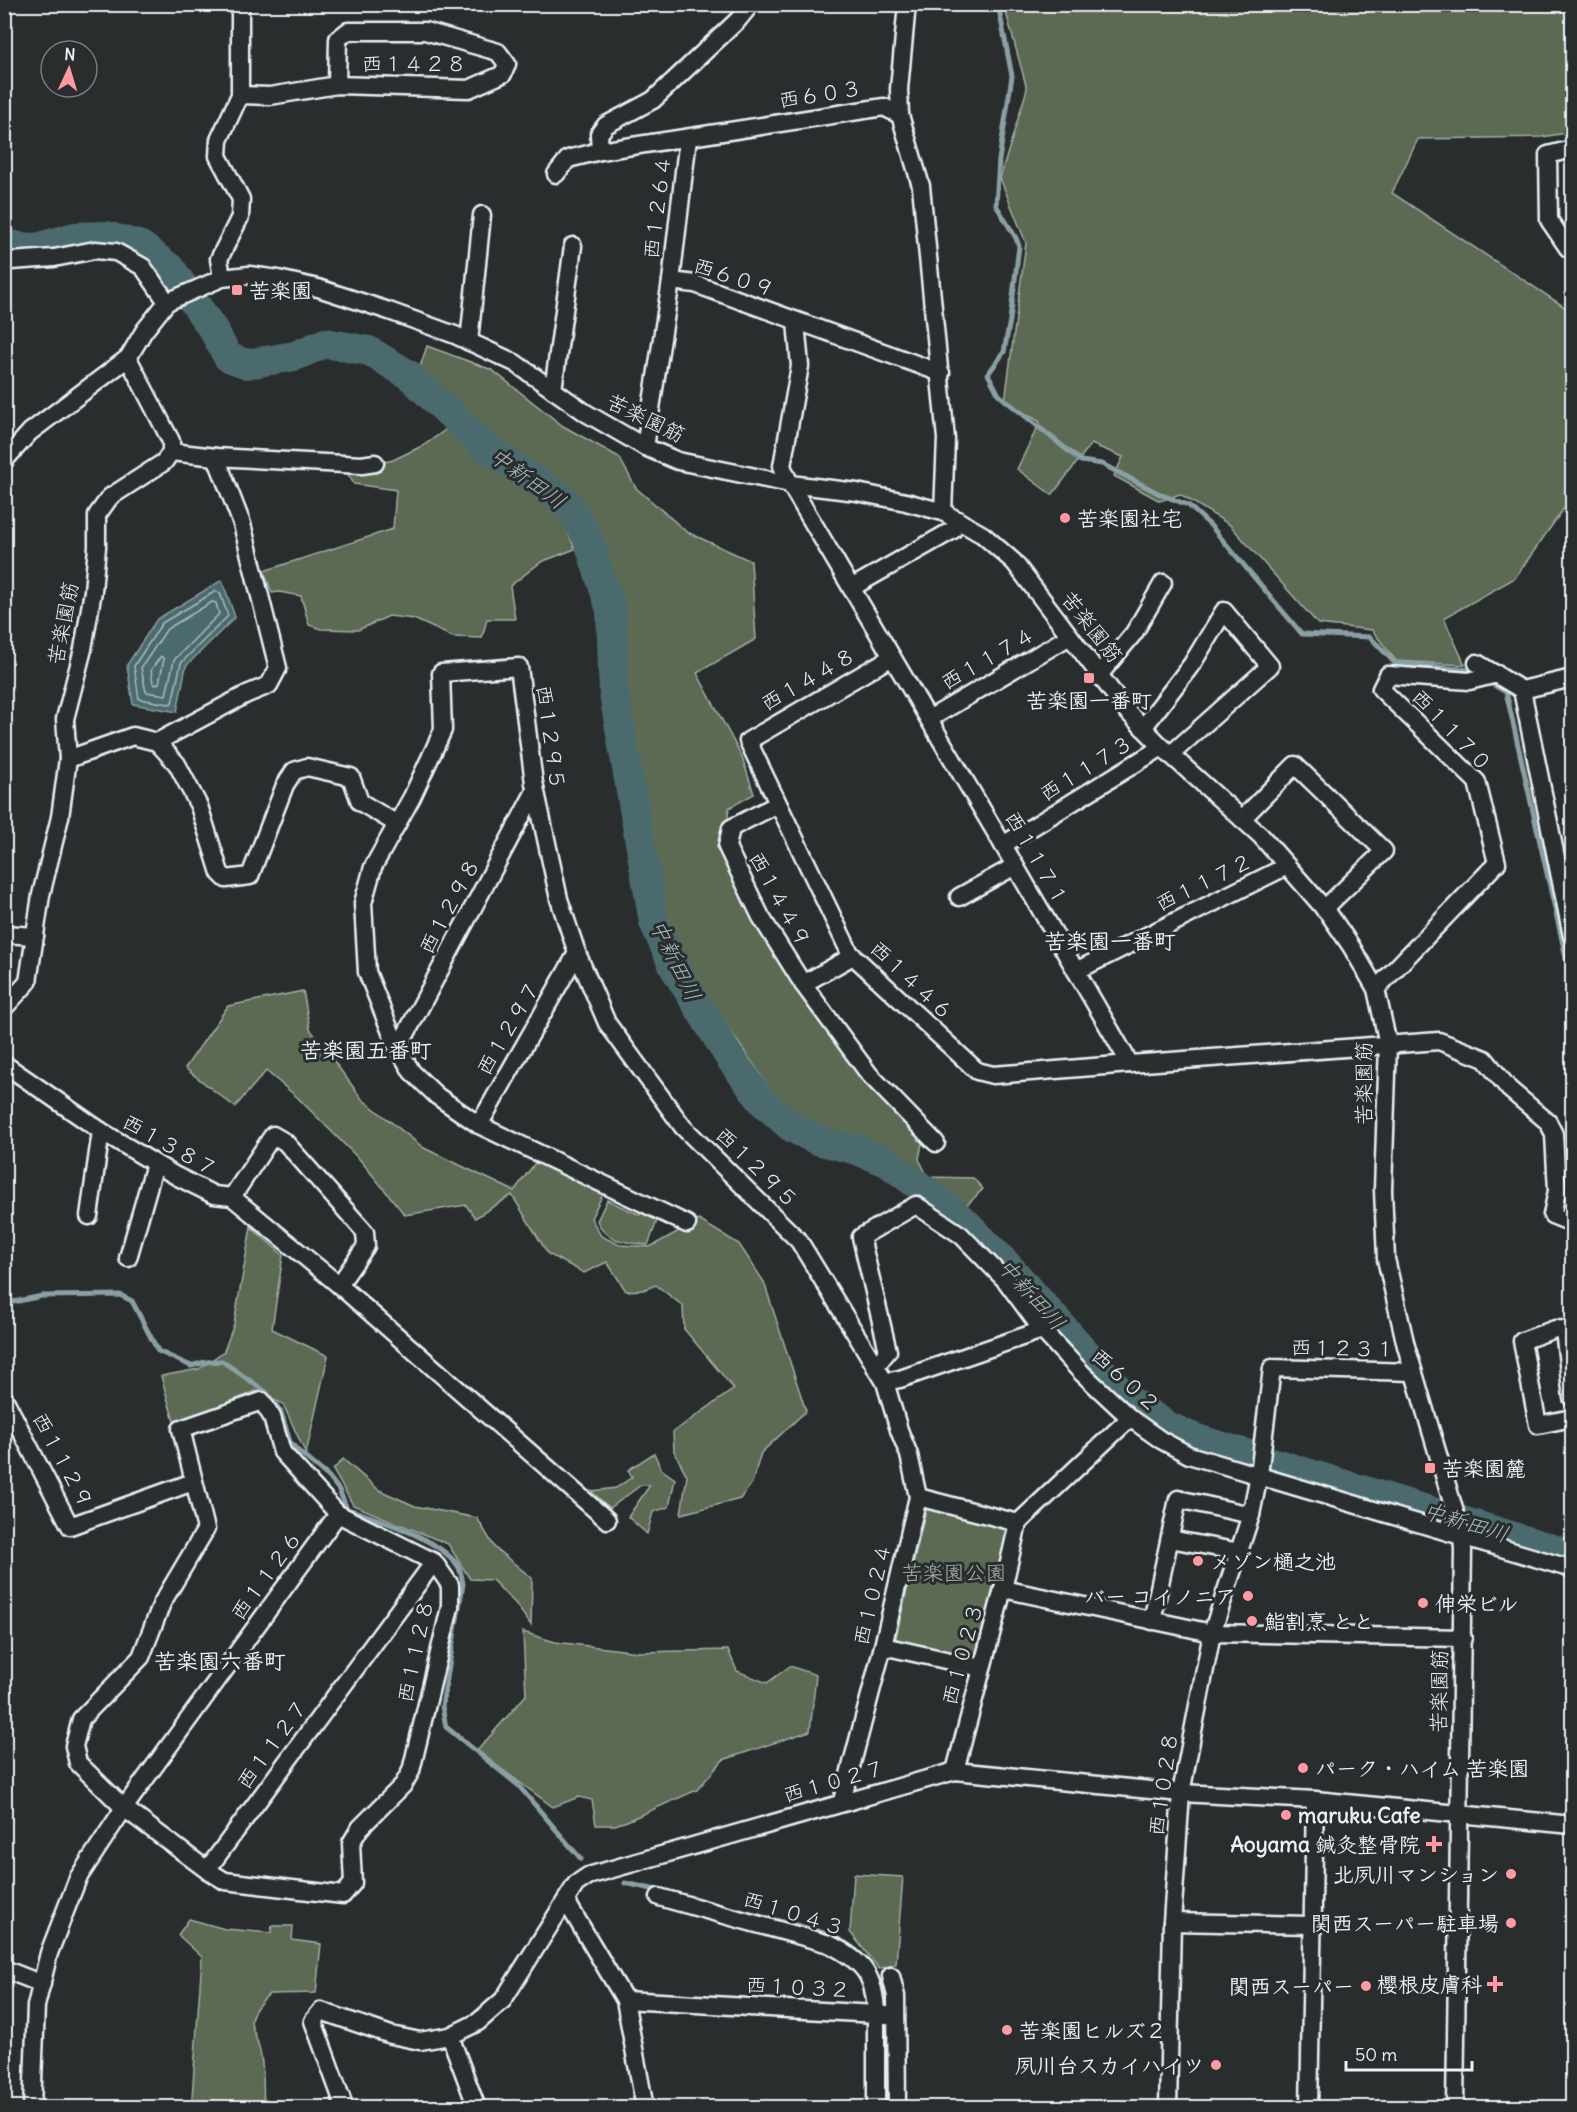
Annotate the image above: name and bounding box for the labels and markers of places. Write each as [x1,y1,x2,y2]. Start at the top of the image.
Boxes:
place label: 苦楽園 [249,277,312,304]
marker: 苦楽園 [230,283,244,297]
place label: 苦楽園社宅 [1077,505,1182,532]
marker: 苦楽園社宅 [1058,511,1072,525]
marker: 苦楽園一番町 [1082,671,1096,685]
place label: 苦楽園一番町 [1026,687,1152,714]
place label: 苦楽園麓 [1442,1455,1526,1482]
marker: 苦楽園麓 [1423,1461,1437,1475]
place label: メゾン樋之池 [1210,1548,1336,1575]
marker: メゾン樋之池 [1191,1554,1205,1568]
place label: バー コイノニア [1084,1583,1236,1610]
marker: バー コイノニア [1241,1589,1255,1603]
place label: 伸栄ビル [1435,1590,1519,1617]
marker: 伸栄ビル [1416,1596,1430,1610]
place label: 鮨割烹 とと [1264,1608,1374,1635]
marker: 鮨割烹 とと [1245,1614,1259,1628]
place label: パーク・ハイム 苦楽園 [1315,1755,1529,1782]
marker: パーク・ハイム 苦楽園 [1296,1761,1310,1775]
place label: maruku Cafe [1298,1802,1421,1829]
marker: maruku Cafe [1279,1808,1293,1822]
place label: Aoyama 鍼灸整骨院 [1230,1831,1420,1858]
marker: Aoyama 鍼灸整骨院 [1425,1835,1443,1853]
place label: 北夙川マンション [1333,1861,1499,1888]
marker: 北夙川マンション [1504,1867,1518,1881]
place label: 関西スーパー駐車場 [1311,1910,1499,1937]
marker: 関西スーパー駐車場 [1504,1916,1518,1930]
place label: 櫻根皮膚科 [1377,1971,1482,1998]
place label: 関西スーパー [1229,1973,1354,2000]
marker: 櫻根皮膚科 [1486,1975,1504,1993]
marker: 関西スーパー [1359,1979,1373,1993]
place label: 苦楽園ヒルズ２ [1019,2017,1166,2044]
marker: 苦楽園ヒルズ２ [1000,2023,1014,2037]
place label: 夙川台スカイハイツ [1015,2052,1204,2079]
marker: 夙川台スカイハイツ [1209,2058,1223,2072]

